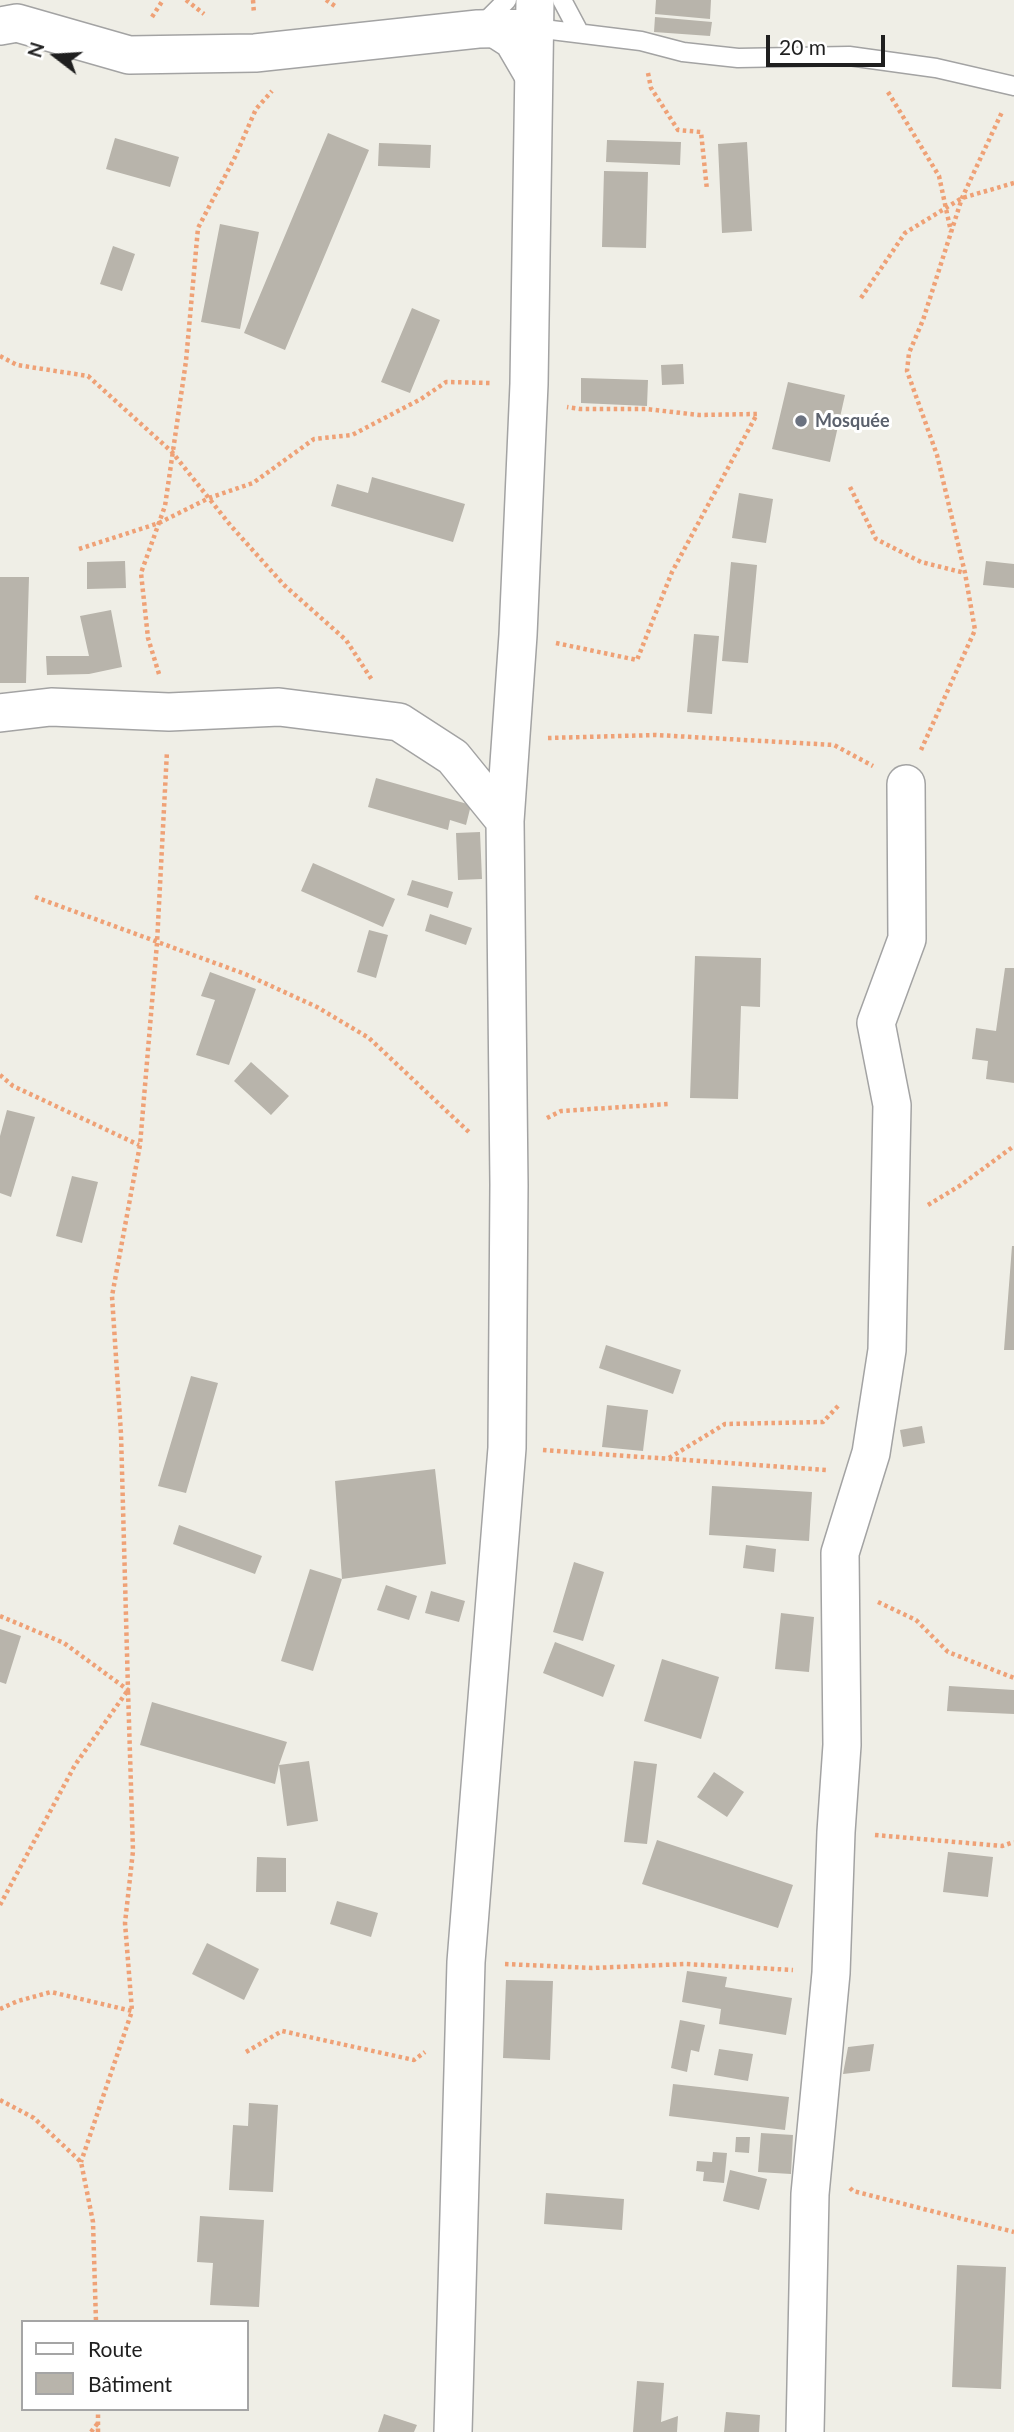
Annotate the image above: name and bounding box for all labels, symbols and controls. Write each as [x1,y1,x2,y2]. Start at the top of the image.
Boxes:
north arrow [21,21,91,91]
scale bar [769,21,888,65]
text: 20 m [779,34,826,59]
text: N [22,39,49,60]
place label: Mosquée [815,410,890,432]
marker: Mosquée [793,413,809,429]
legend [21,2320,248,2411]
text: Route [88,2336,143,2361]
text: Bâtiment [88,2371,172,2396]

